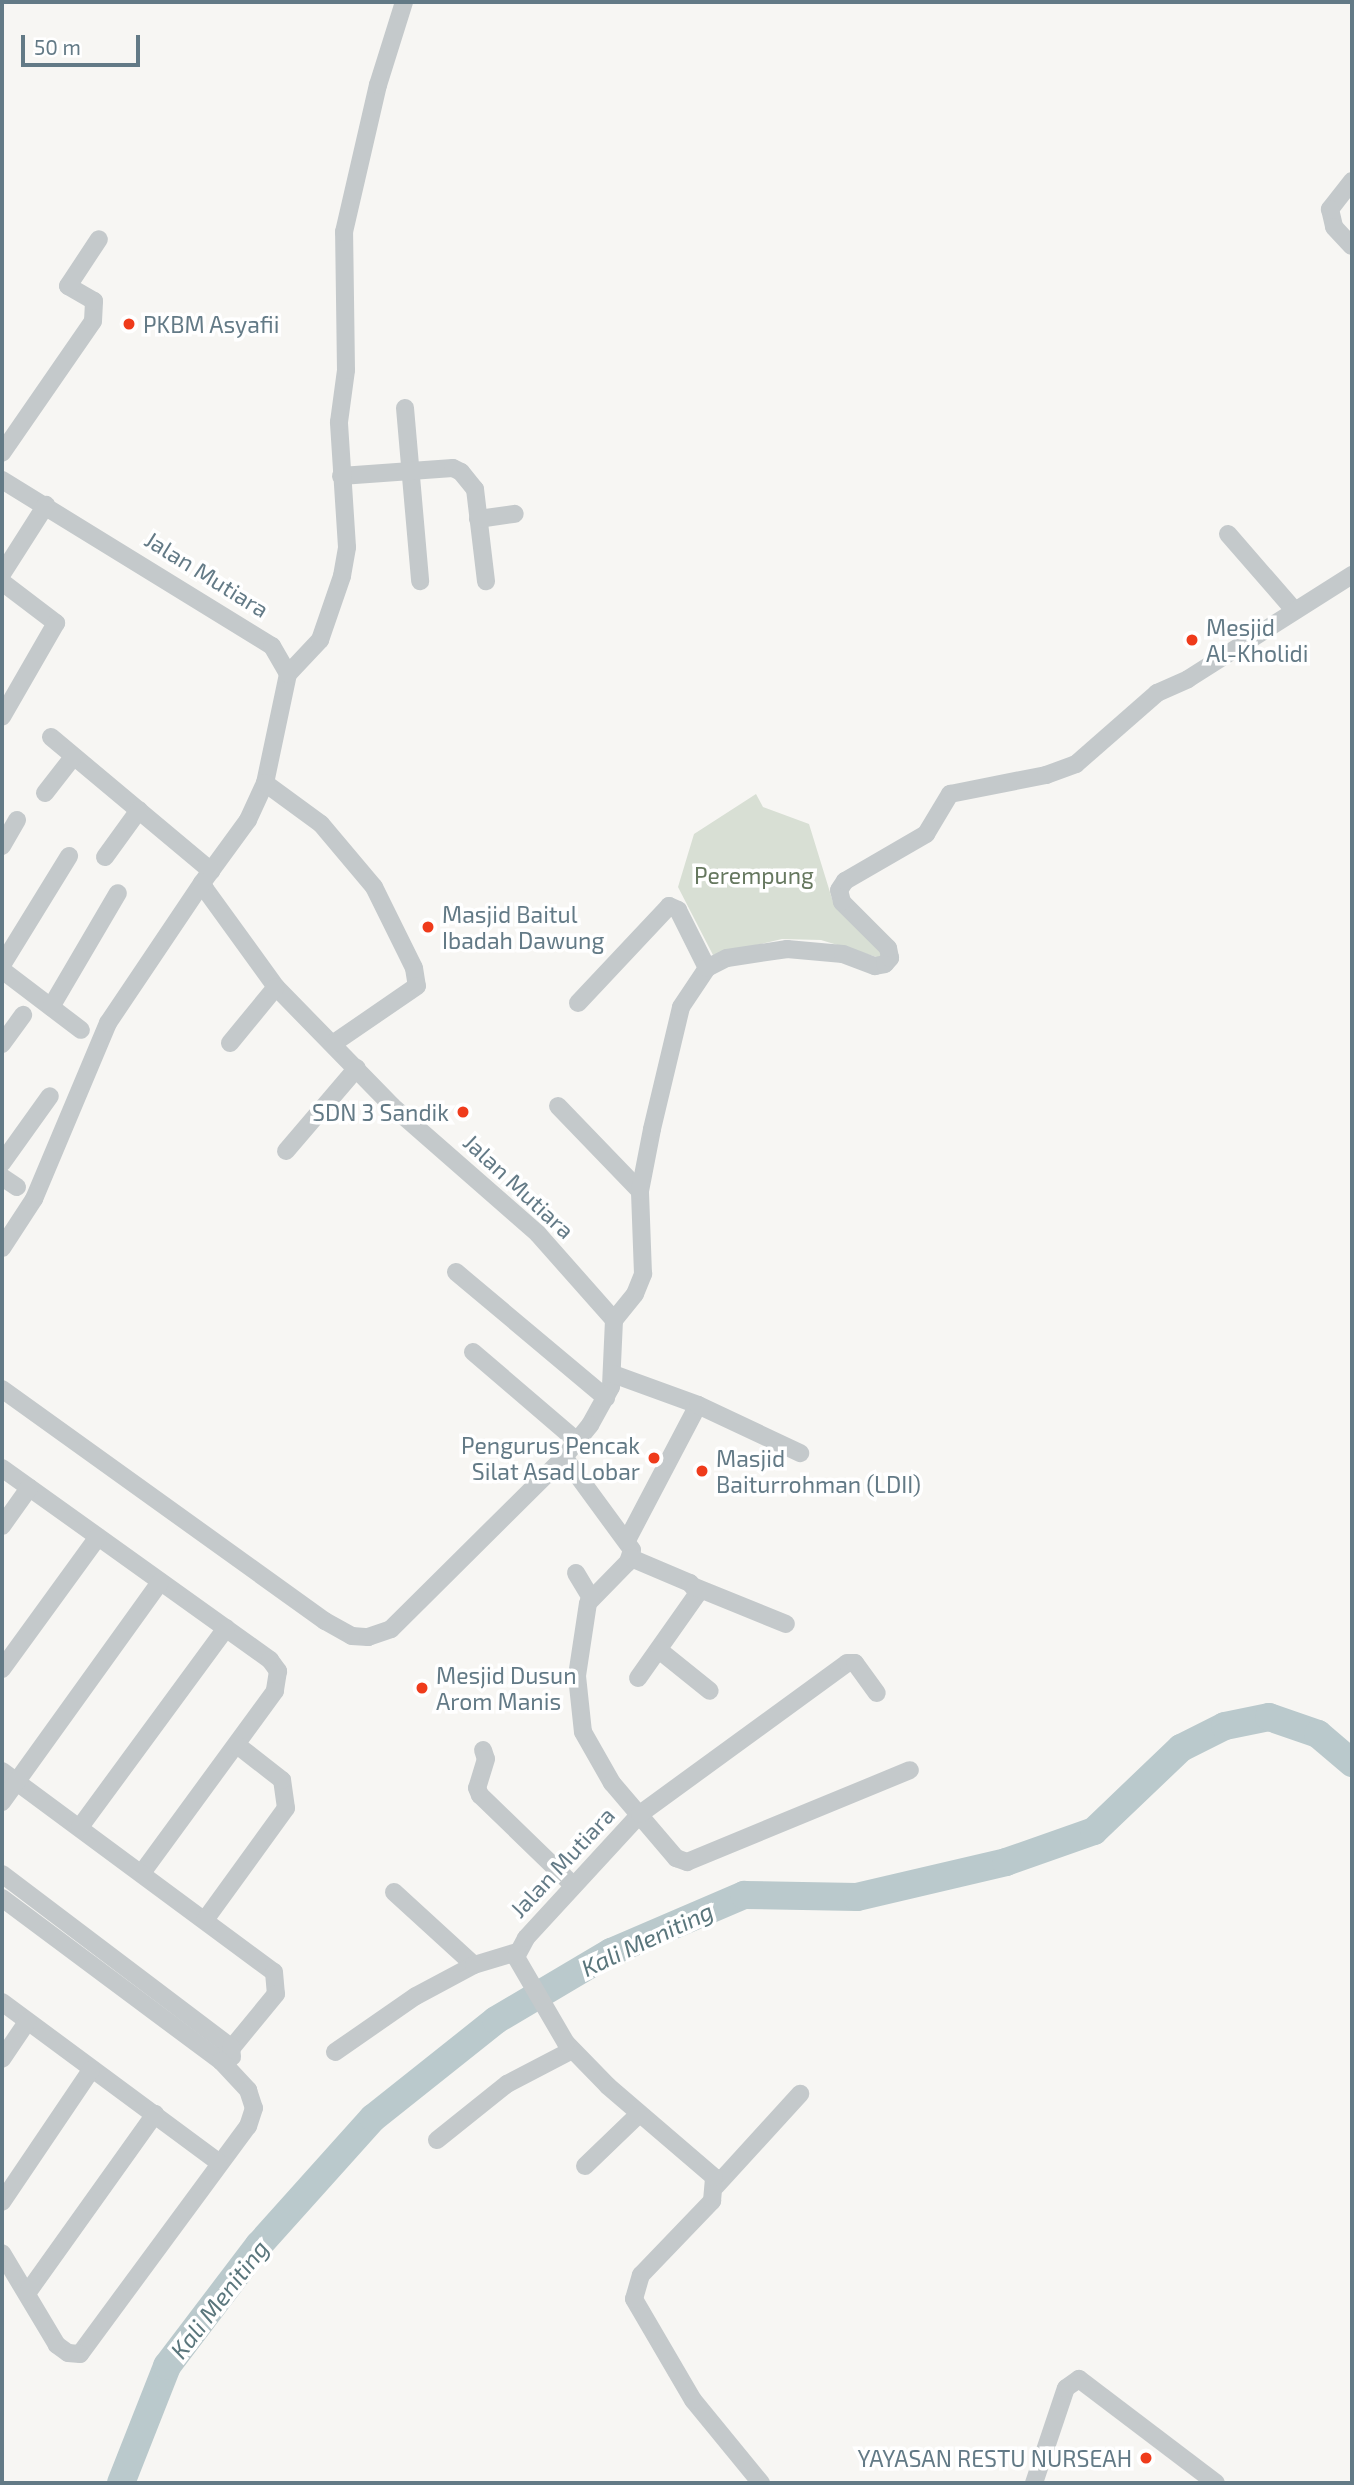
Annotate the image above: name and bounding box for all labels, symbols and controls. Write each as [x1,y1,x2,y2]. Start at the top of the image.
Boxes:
scale bar [24,21,144,65]
text: 50 m [34,34,81,59]
place label: PKBM Asyafii [143,310,280,338]
marker: PKBM Asyafii [121,316,137,332]
street label: Jalan Mutiara [140,525,274,623]
place label: Mesjid Al-Kholidi [1206,613,1308,667]
marker: Mesjid Al-Kholidi [1184,632,1200,648]
park label: Perempung [694,861,814,889]
place label: Masjid Baitul Ibadah Dawung [442,900,604,954]
marker: Masjid Baitul Ibadah Dawung [420,919,436,935]
place label: SDN 3 Sandik [312,1098,449,1126]
marker: SDN 3 Sandik [455,1104,471,1120]
street label: Jalan Mutiara [458,1128,580,1244]
place label: Pengurus Pencak Silat Asad Lobar [461,1431,640,1485]
place label: Masjid Baiturrohman (LDII) [716,1444,921,1498]
marker: Pengurus Pencak Silat Asad Lobar [646,1450,662,1466]
marker: Masjid Baiturrohman (LDII) [694,1463,710,1479]
place label: Mesjid Dusun Arom Manis [436,1661,577,1715]
marker: Mesjid Dusun Arom Manis [414,1680,430,1696]
street label: Jalan Mutiara [504,1801,620,1923]
water label: Kali Meniting [576,1896,718,1982]
water label: Kali Meniting [164,2234,274,2364]
place label: YAYASAN RESTU NURSEAH [857,2444,1132,2472]
marker: YAYASAN RESTU NURSEAH [1138,2450,1154,2466]

